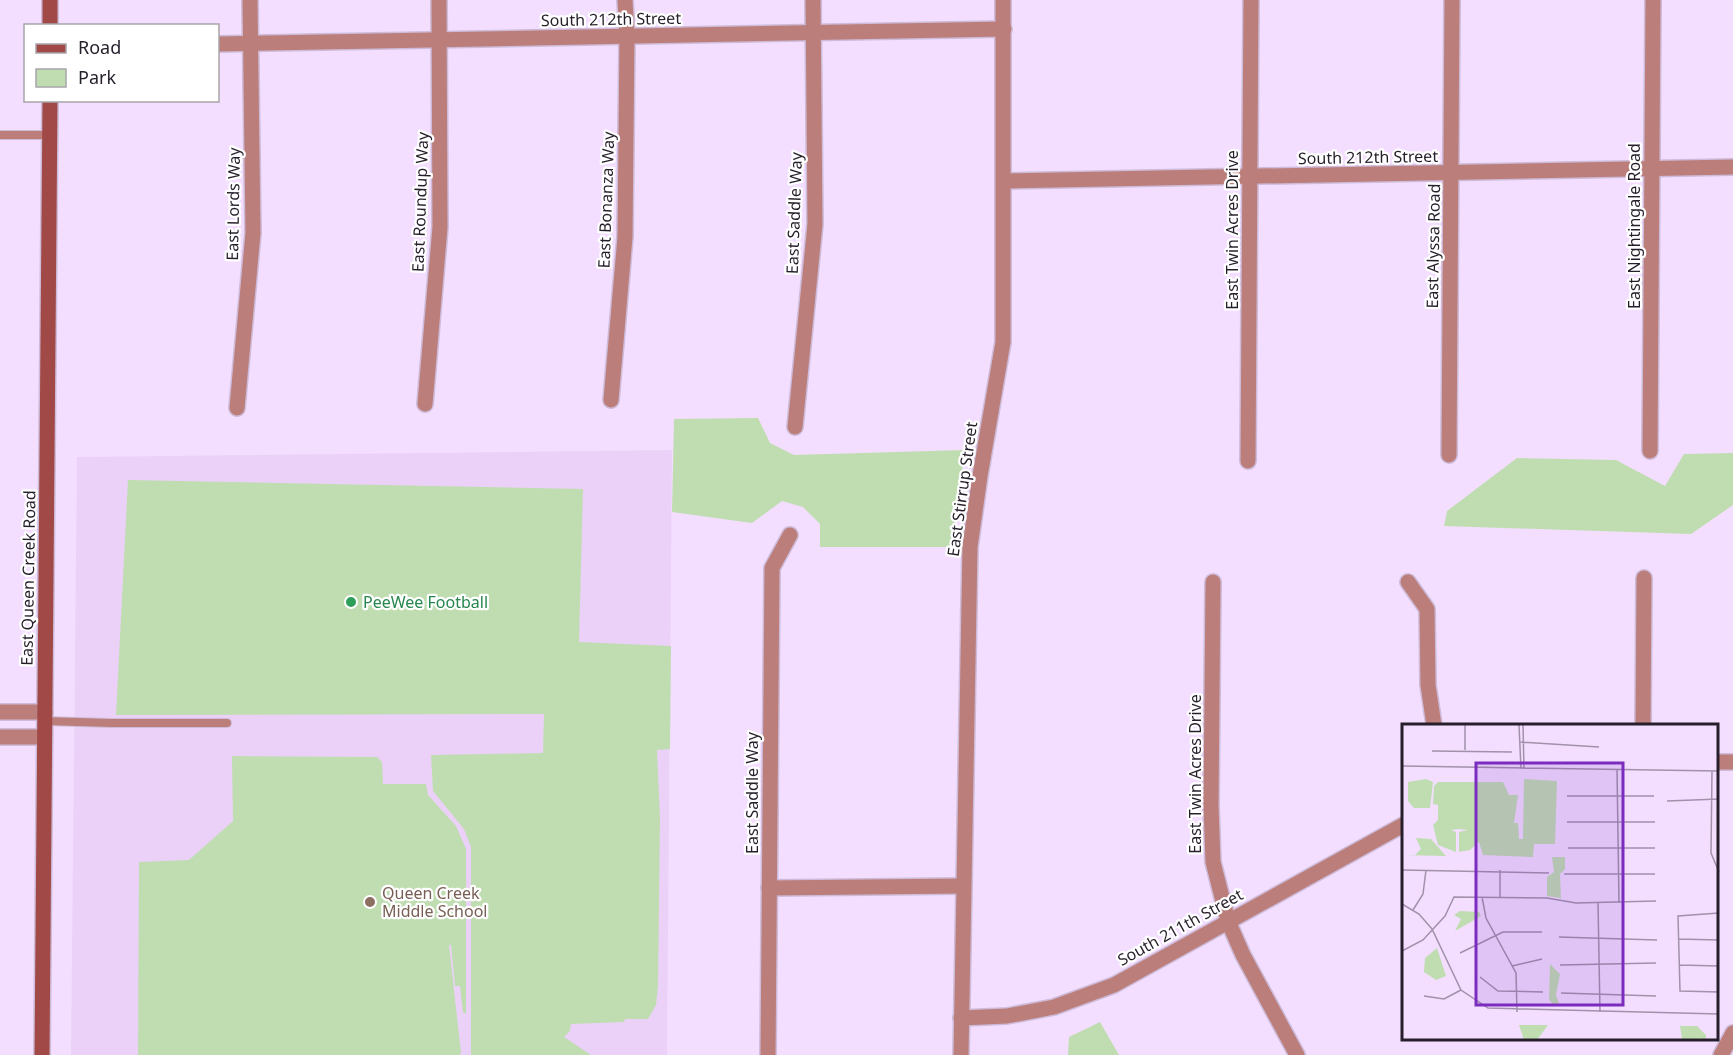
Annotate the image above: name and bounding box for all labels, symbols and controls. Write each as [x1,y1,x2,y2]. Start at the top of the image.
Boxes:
street label: South 212th Street [541,7,681,31]
legend [24,24,219,102]
text: Road [78,35,121,59]
text: Park [78,65,116,89]
street label: East Bonanza Way [593,130,619,269]
street label: East Roundup Way [407,131,433,272]
street label: East Nightingale Road [1623,143,1645,309]
street label: South 212th Street [1298,145,1438,169]
street label: East Lords Way [221,146,245,261]
street label: East Twin Acres Drive [1221,150,1243,310]
street label: East Saddle Way [781,151,807,274]
street label: East Alyssa Road [1421,183,1445,309]
street label: East Stirrup Street [942,420,982,558]
street label: East Queen Creek Road [15,490,41,666]
place label: PeeWee Football [363,591,488,613]
marker: PeeWee Football [344,595,358,609]
street label: East Twin Acres Drive [1184,694,1206,854]
inset map [1402,724,1718,1040]
street label: East Saddle Way [741,731,763,854]
place label: Queen Creek Middle School [382,882,487,922]
street label: South 211th Street [1113,883,1247,971]
marker: Queen Creek Middle School [363,895,377,909]

